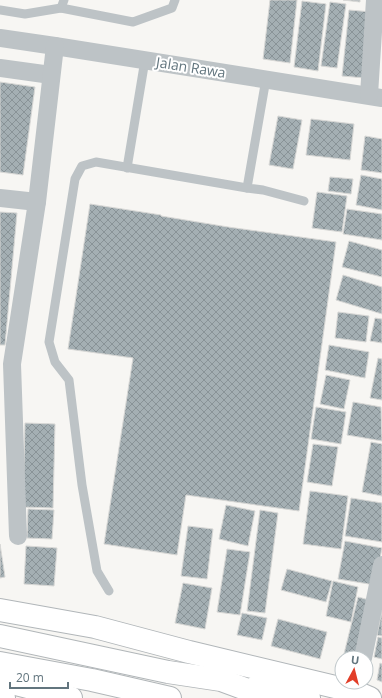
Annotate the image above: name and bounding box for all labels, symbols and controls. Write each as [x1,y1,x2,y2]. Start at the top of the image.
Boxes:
street label: Jalan Rawa [153,52,227,82]
north arrow [334,650,374,690]
text: U [350,652,360,668]
scale bar [10,664,68,690]
text: 20 m [16,669,44,686]

